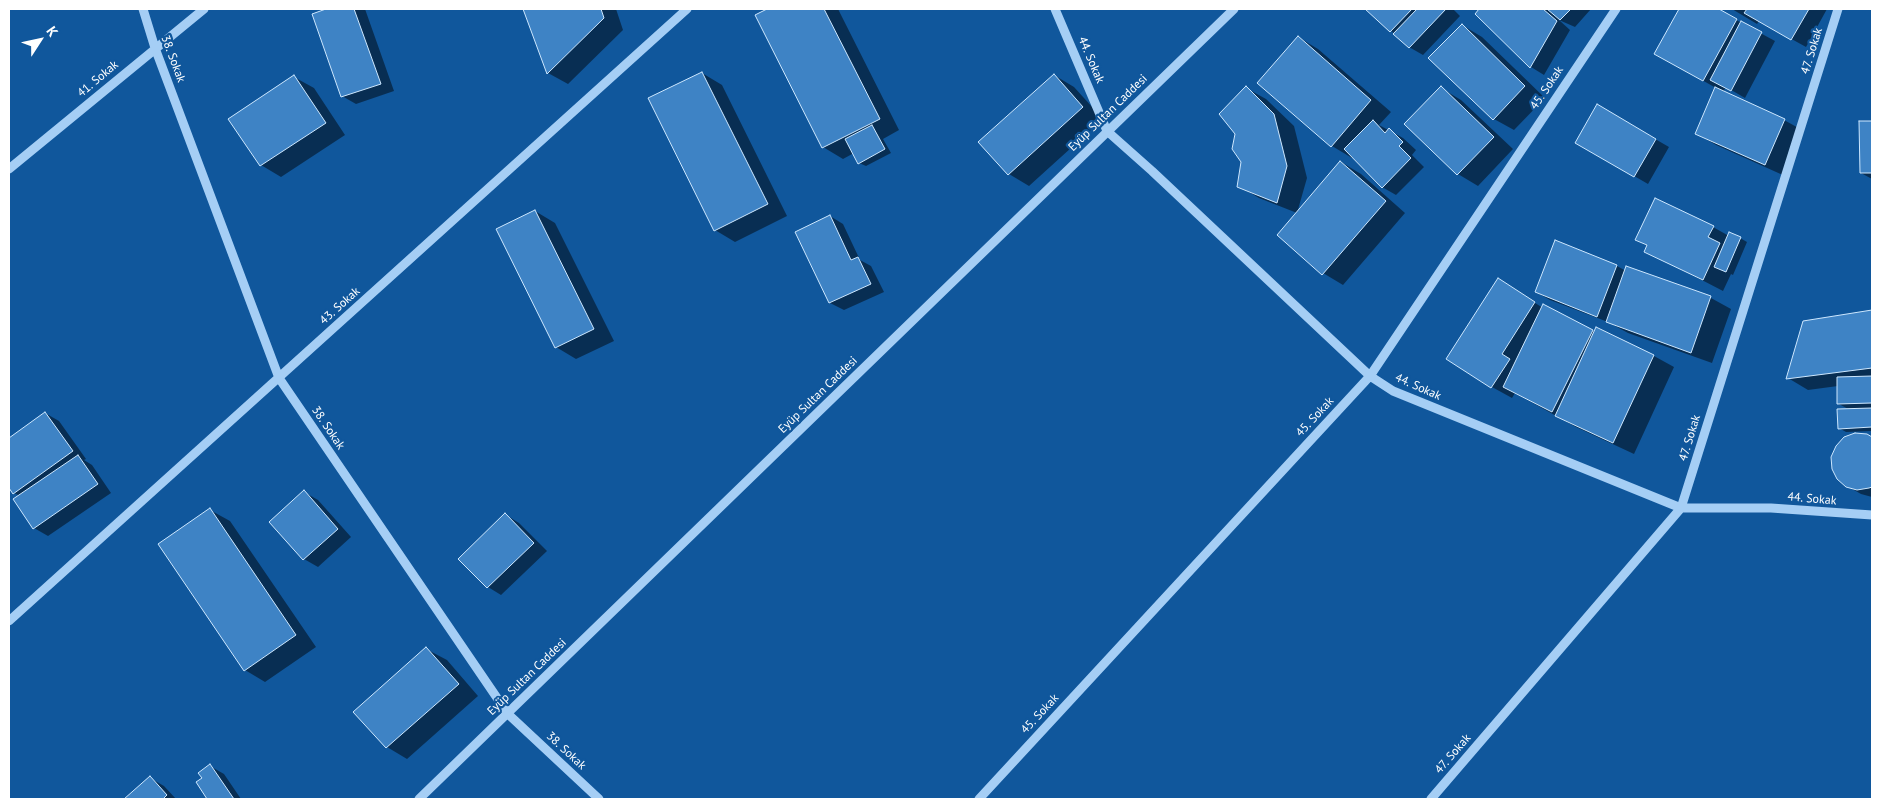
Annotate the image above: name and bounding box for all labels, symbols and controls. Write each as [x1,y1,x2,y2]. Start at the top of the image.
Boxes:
north arrow [15,15,65,65]
text: K [42,23,62,40]
street label: 47. Sokak [1798,26,1826,76]
street label: 38. Sokak [158,33,188,85]
street label: 44. Sokak [1075,35,1107,85]
street label: 41. Sokak [75,58,121,100]
street label: 45. Sokak [1527,64,1567,112]
street label: Eyüp Sultan Caddesi [1066,72,1150,154]
street label: 43. Sokak [317,284,363,328]
street label: Eyüp Sultan Caddesi [776,354,860,436]
street label: 44. Sokak [1393,370,1443,404]
street label: 45. Sokak [1293,394,1337,440]
street label: 38. Sokak [308,404,348,452]
street label: 47. Sokak [1676,413,1704,463]
street label: 44. Sokak [1787,490,1837,508]
street label: Eyüp Sultan Caddesi [485,636,569,718]
street label: 45. Sokak [1018,691,1062,737]
street label: 38. Sokak [543,729,589,773]
street label: 47. Sokak [1432,731,1474,777]

